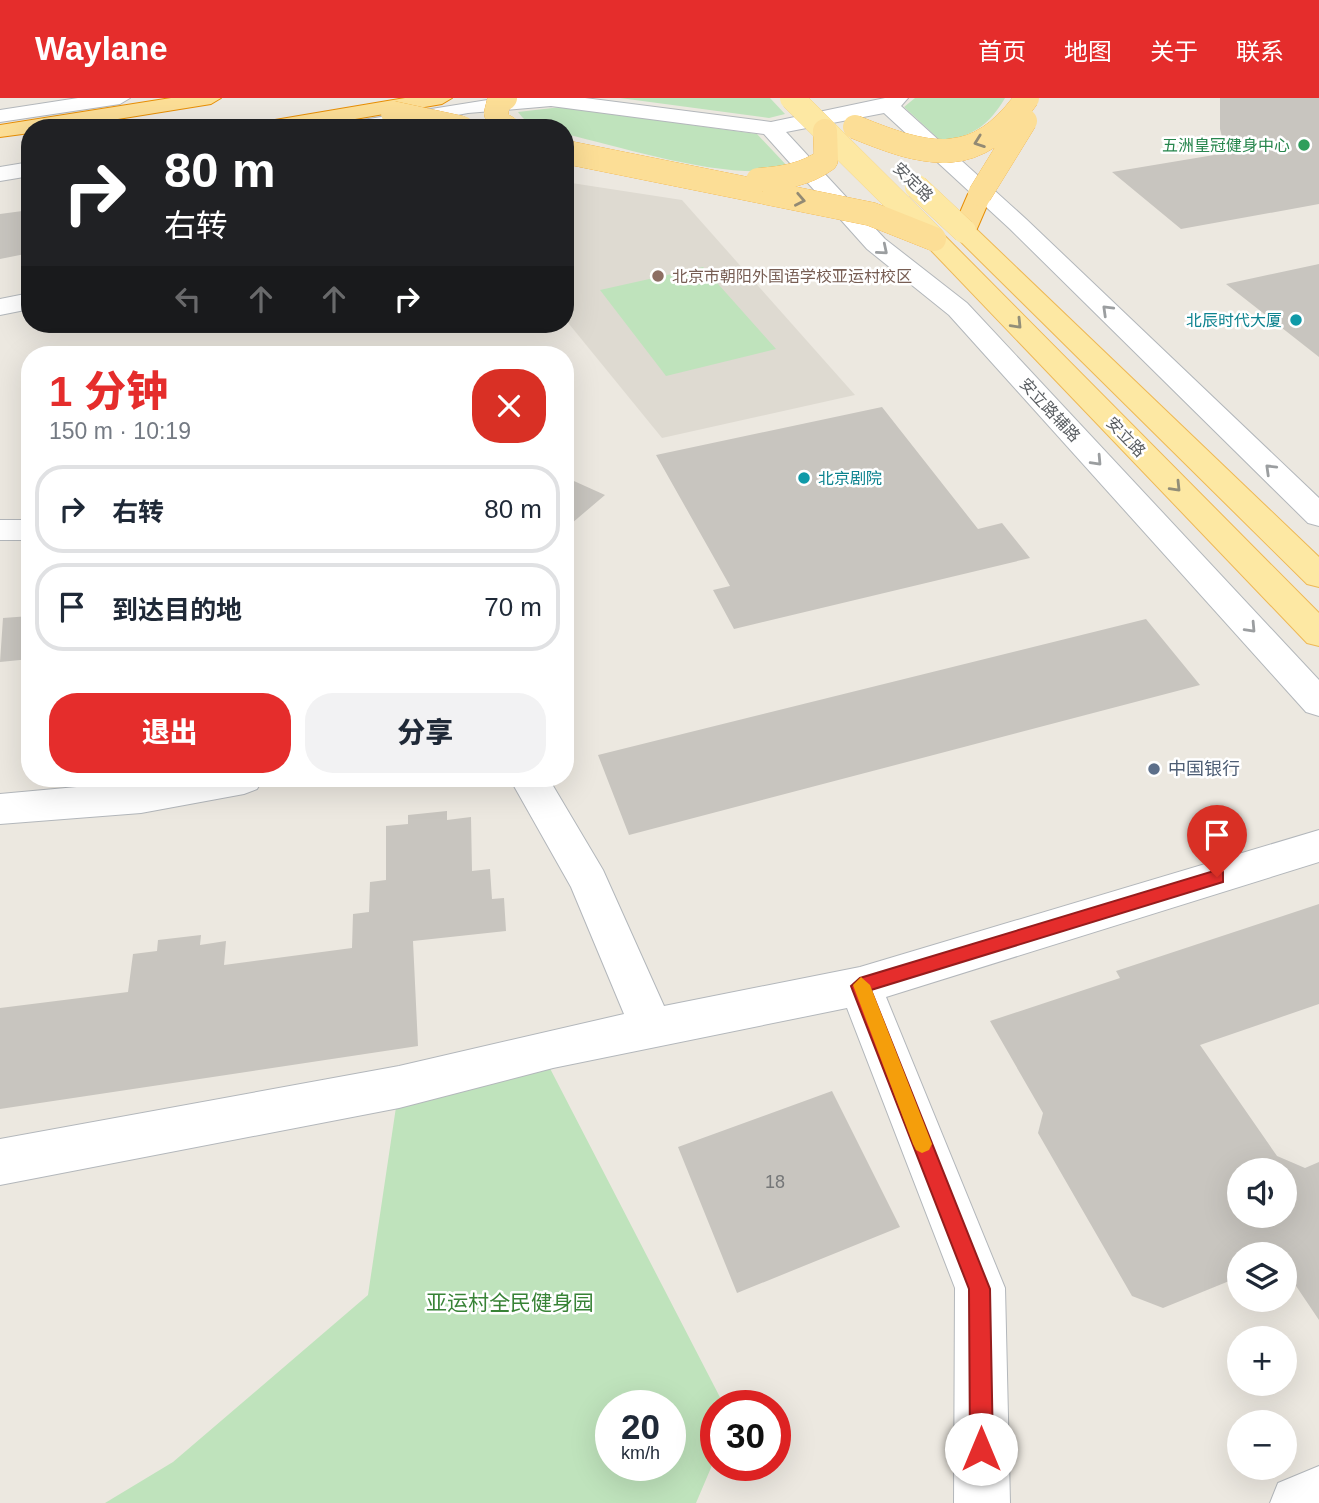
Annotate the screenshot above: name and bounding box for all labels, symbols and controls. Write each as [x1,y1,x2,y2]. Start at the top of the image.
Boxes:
text: Waylane [35,30,168,67]
text: 首页 [978,38,1026,65]
text: 地图 [1064,38,1112,65]
text: 关于 [1150,38,1198,65]
text: 联系 [1236,38,1284,65]
one-way arrow [973,134,985,148]
place label: 五洲皇冠健身中心 [1162,137,1290,154]
marker: 五洲皇冠健身中心 [1296,137,1312,153]
text: 80 m [164,143,276,197]
icon: right [49,147,140,238]
street label: 安定路 [890,159,936,205]
one-way arrow [794,192,806,207]
text: 右转 [164,208,228,244]
one-way arrow [875,242,888,254]
marker: 北京市朝阳外国语学校亚运村校区 [650,268,666,284]
place label: 北京市朝阳外国语学校亚运村校区 [672,268,912,285]
icon: left [169,280,207,318]
icon: ahead [242,280,280,318]
icon: ahead [315,280,353,318]
icon: right [388,280,426,318]
one-way arrow [1102,306,1115,319]
place label: 北辰时代大厦 [1186,312,1282,329]
marker: 北辰时代大厦 [1288,312,1304,328]
one-way arrow [1008,316,1021,329]
text: 1 分钟 [49,368,168,415]
button: close [472,369,546,443]
street label: 安立路辅路 [1016,375,1084,445]
street label: 安立路 [1103,414,1149,460]
text: 150 m · 10:19 [49,418,191,444]
one-way arrow [1089,453,1101,466]
one-way arrow [1265,464,1278,477]
marker: 北京剧院 [796,470,812,486]
place label: 北京剧院 [818,470,882,487]
one-way arrow [1167,479,1180,492]
icon: right [53,490,91,528]
text: 80 m [484,494,542,524]
text: 右转 [112,497,164,527]
icon: arrive [53,588,91,626]
text: 70 m [484,592,542,622]
text: 到达目的地 [112,595,242,625]
one-way arrow [1242,620,1255,633]
button: 退出 [49,693,291,773]
button: 分享 [305,693,546,773]
place label: 中国银行 [1168,759,1240,779]
marker: 中国银行 [1146,761,1162,777]
pin [1187,805,1247,877]
icon: arrive [1198,816,1236,854]
map controls [1227,1158,1297,1480]
button: sound [1227,1158,1297,1228]
house number: 18 [765,1172,785,1192]
button: layers [1227,1242,1297,1312]
park label: 亚运村全民健身园 [426,1291,594,1314]
button: + [1227,1326,1297,1396]
speed limit sign: 30 [700,1390,791,1481]
text: 20 [621,1407,660,1446]
button: − [1227,1410,1297,1480]
position arrow [944,1412,1018,1486]
text: km/h [621,1443,660,1463]

